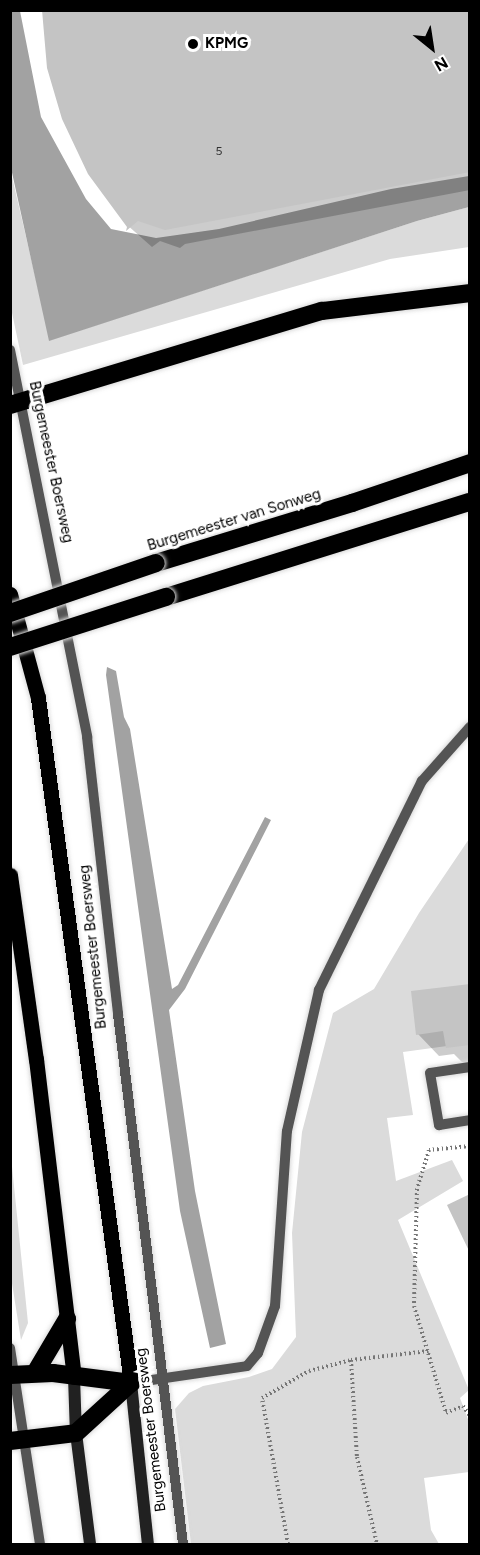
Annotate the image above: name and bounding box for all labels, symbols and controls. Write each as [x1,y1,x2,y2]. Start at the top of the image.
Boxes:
north arrow [402,18,462,78]
place label: KPMG [205,35,248,53]
marker: KPMG [186,37,200,51]
text: N [431,53,451,75]
house number: 5 [216,145,222,159]
street label: Burgemeester Boersweg [25,379,77,545]
street label: Burgemeester van Sonweg [145,485,323,555]
street label: Burgemeester Boersweg [75,864,111,1030]
street label: Burgemeester Boersweg [132,1347,170,1513]

